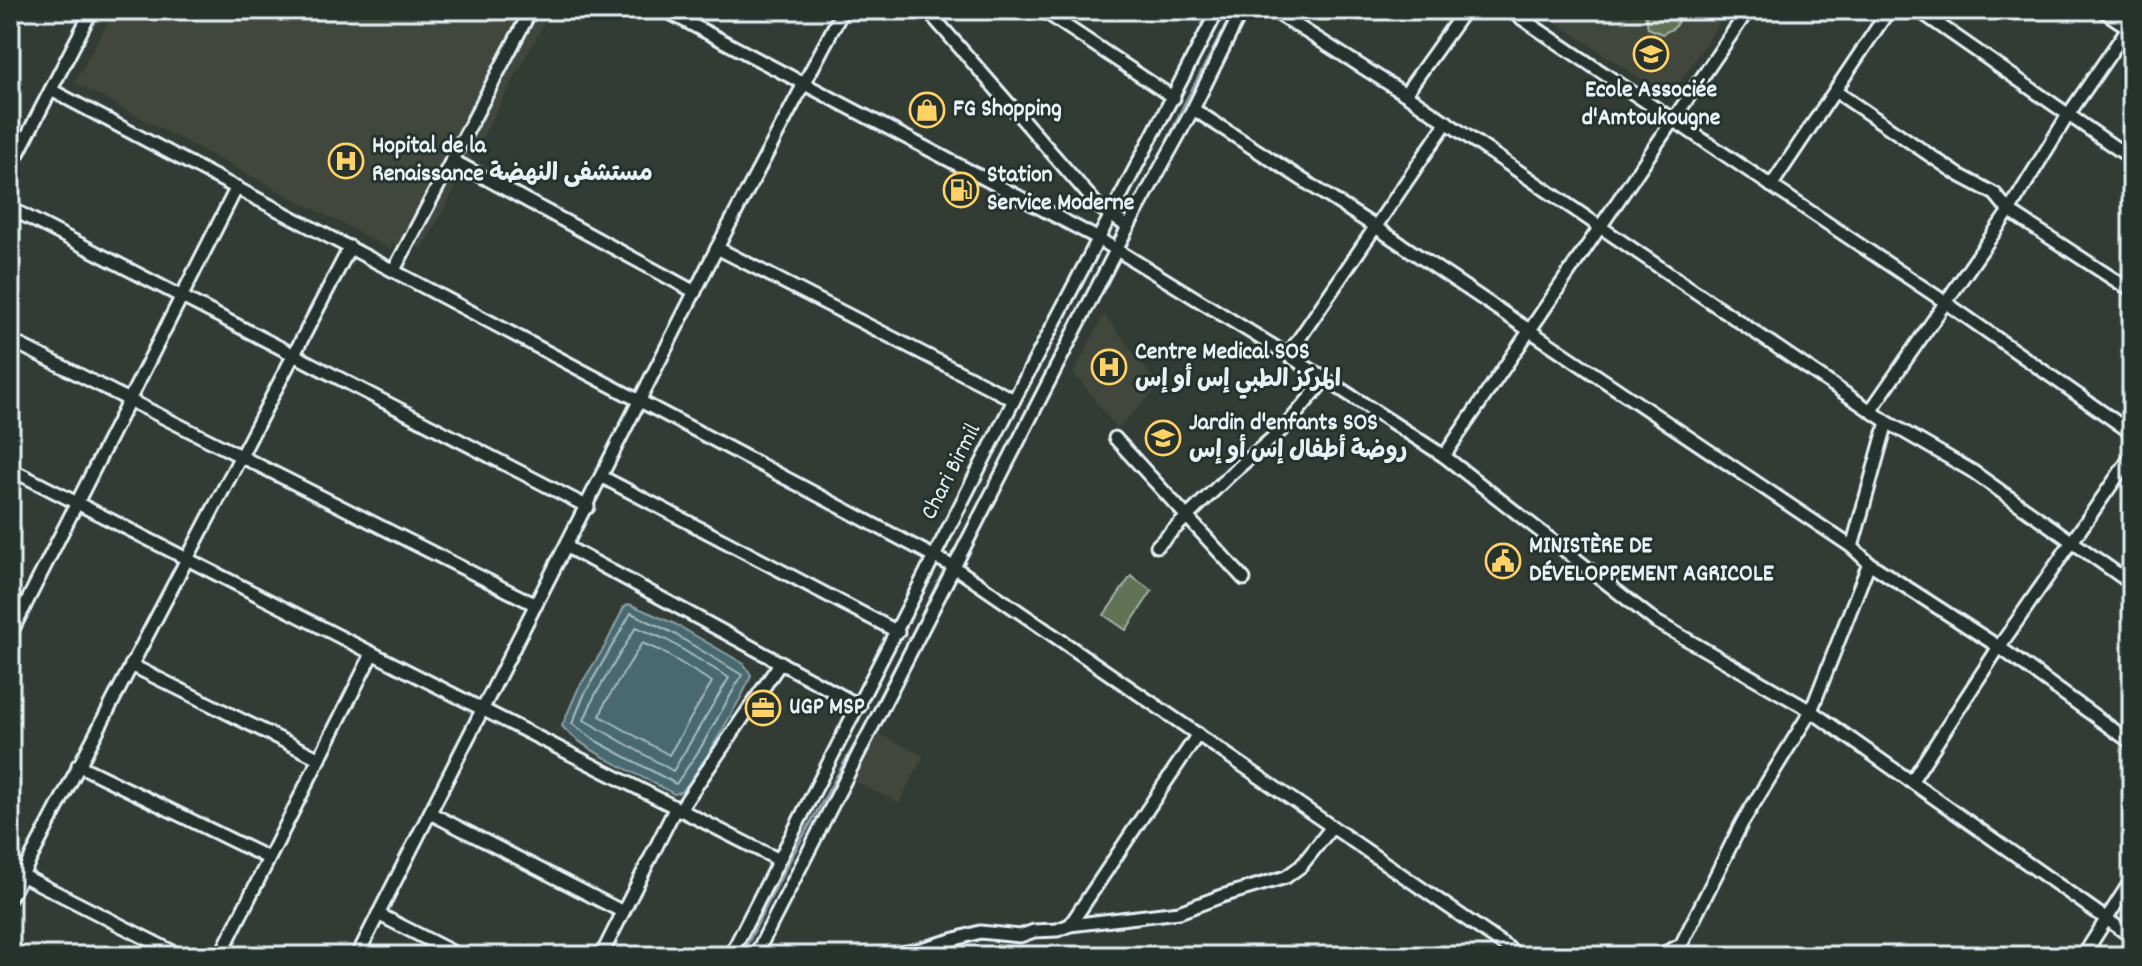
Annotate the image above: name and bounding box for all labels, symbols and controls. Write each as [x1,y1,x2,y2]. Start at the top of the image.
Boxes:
school or university icon: Ecole Associée d'Amtoukougne [1632,35,1670,73]
place label: Ecole Associée d'Amtoukougne [1582,74,1721,136]
shop icon: FG Shopping [908,91,946,129]
place label: FG Shopping [953,93,1062,127]
place label: Hopital de la Renaissance مستشفى النهضة [372,130,653,192]
hospital icon: Hopital de la Renaissance مستشفى النهضة [327,142,365,180]
place label: Station Service Moderne [987,159,1135,221]
fuel station icon: Station Service Moderne [942,171,980,209]
place label: Centre Medical SOS المركز الطبي إس أو إس [1135,336,1341,399]
hospital icon: Centre Medical SOS المركز الطبي إس أو إس [1090,348,1128,386]
place label: Jardin d'enfants SOS روضة أطفال إس أو إس [1189,407,1407,469]
street label: Chari Birmil [913,418,991,526]
school or university icon: Jardin d'enfants SOS روضة أطفال إس أو إس [1144,419,1182,457]
place label: MINISTÈRE DE DÉVELOPPEMENT AGRICOLE [1529,530,1775,592]
public building icon: MINISTÈRE DE DÉVELOPPEMENT AGRICOLE [1484,542,1522,580]
office icon: UGP MSP [744,689,782,727]
place label: UGP MSP [789,691,865,725]

